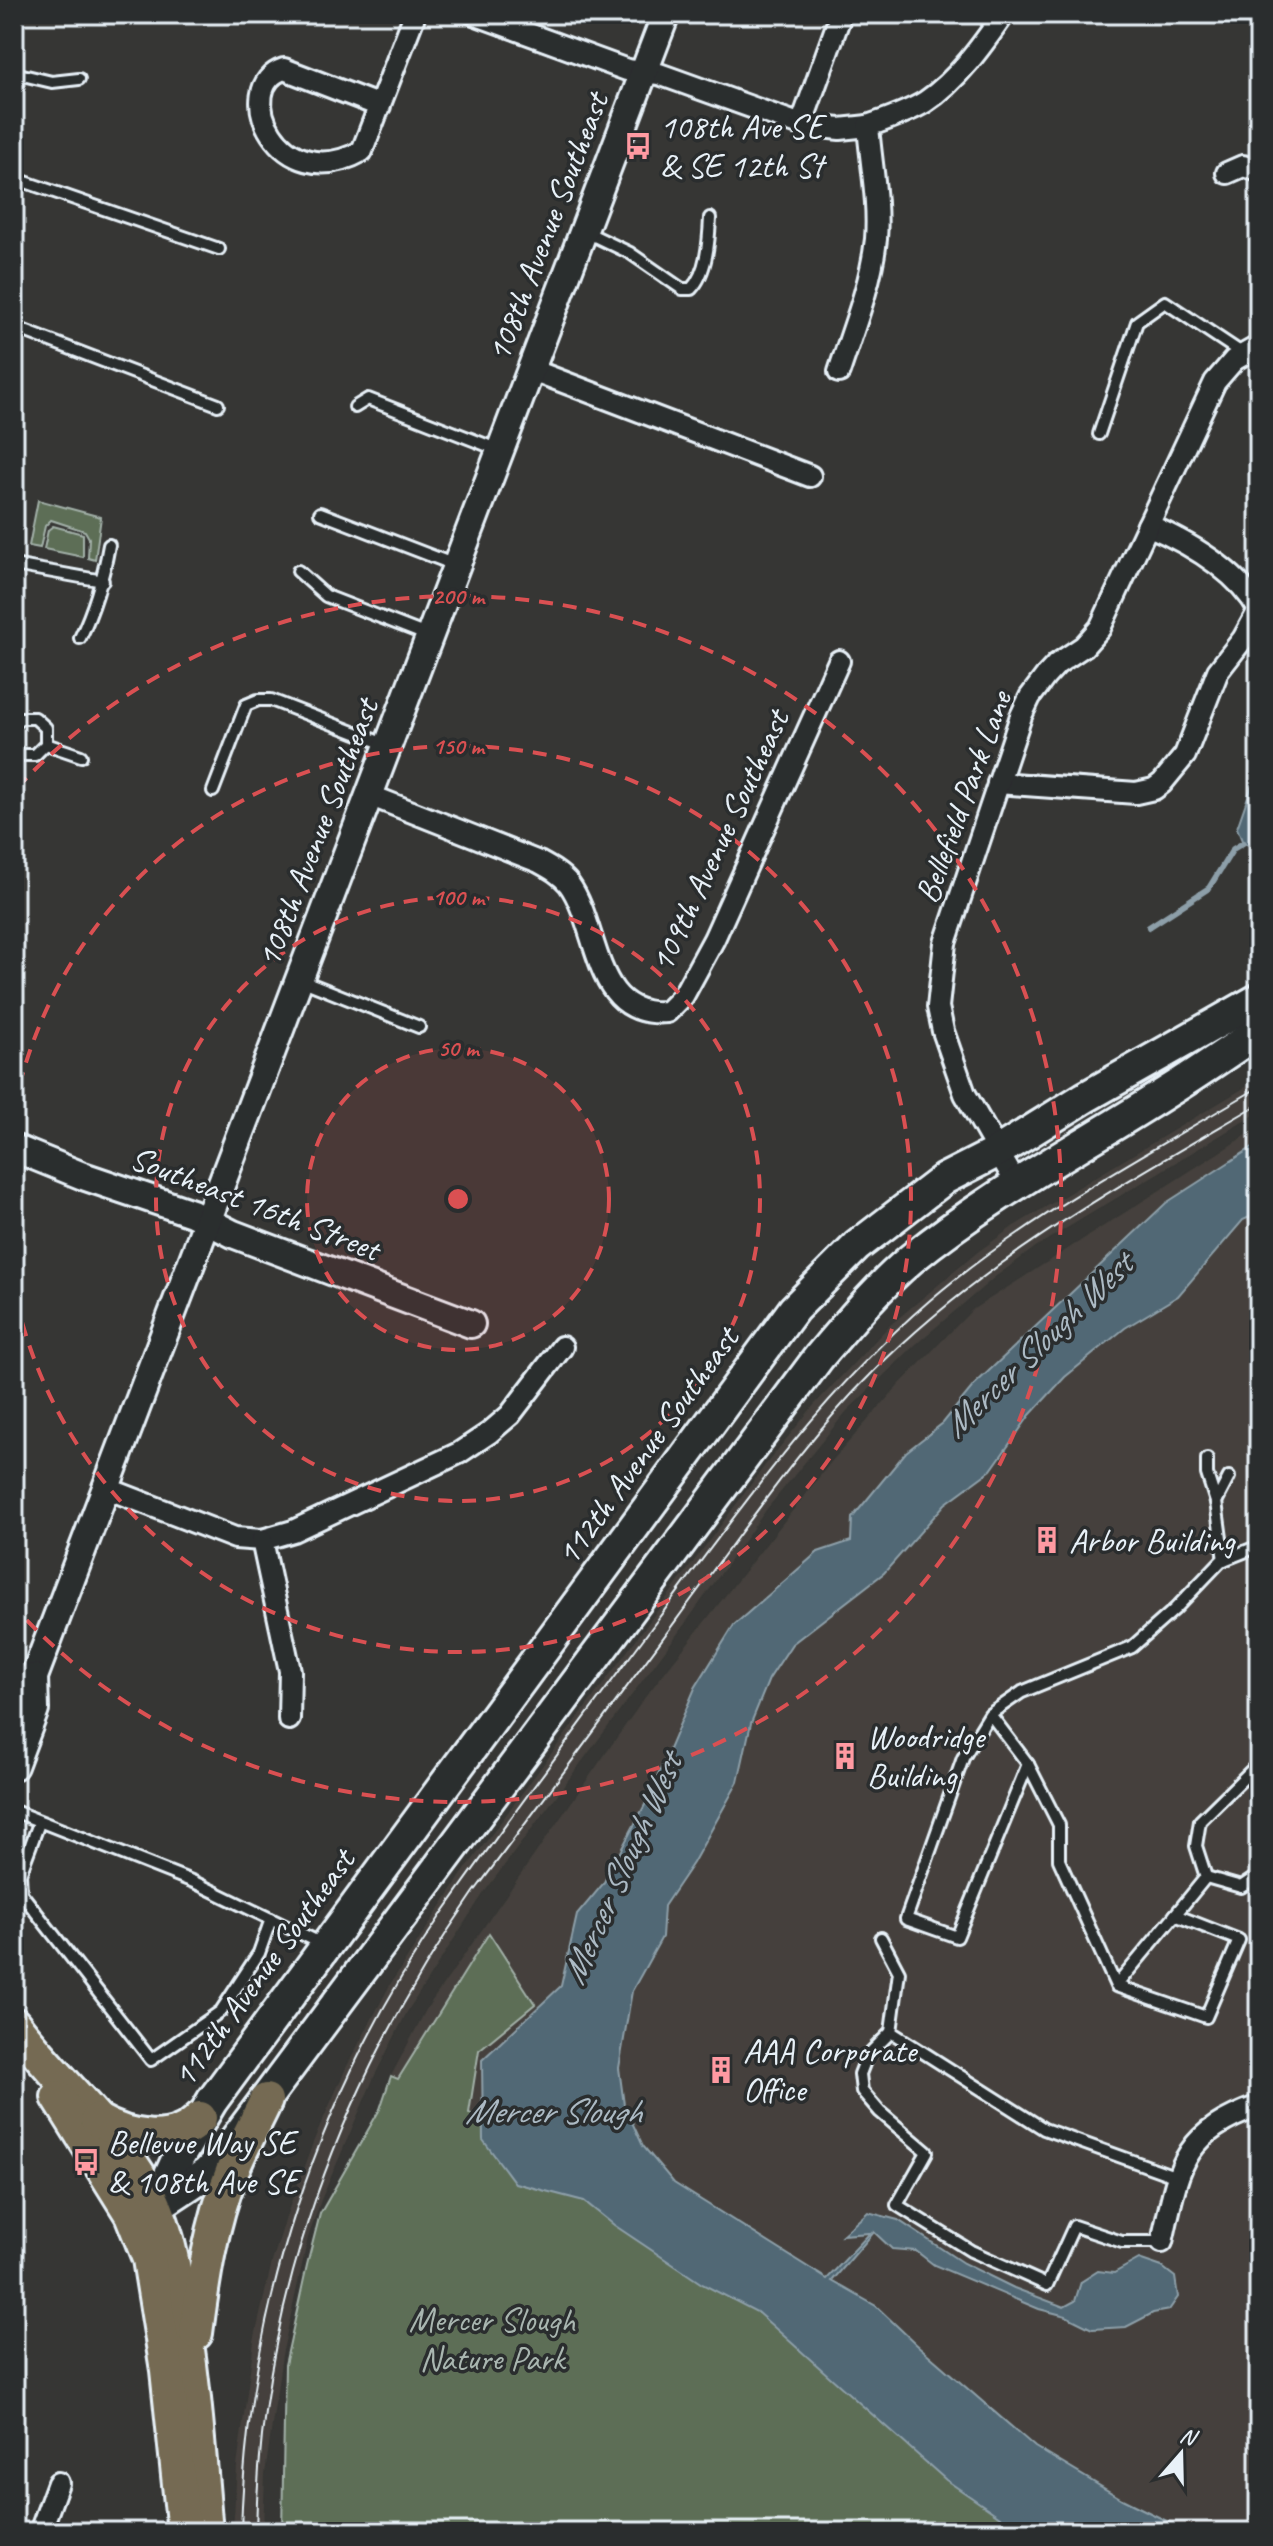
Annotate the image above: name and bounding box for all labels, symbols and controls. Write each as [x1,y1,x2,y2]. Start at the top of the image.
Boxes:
street label: 108th Avenue Southeast [476,83,619,367]
place label: 108th Ave SE & SE 12th St [660,105,828,187]
bus stop icon: 108th Ave SE & SE 12th St [623,131,653,161]
text: 200 m [432,581,486,611]
street label: Bellefield Park Lane [905,683,1022,909]
street label: 108th Avenue Southeast [246,689,389,973]
street label: 109th Avenue Southeast [640,700,800,979]
text: 150 m [432,731,486,761]
text: 100 m [432,882,486,912]
text: 50 m [438,1033,481,1063]
street label: Southeast 16th Street [124,1136,389,1272]
centre of rings [444,1185,472,1213]
water label: Mercer Slough West [932,1238,1147,1447]
street label: 112th Avenue Southeast [546,1316,750,1573]
place label: Arbor Building [1069,1519,1237,1562]
building icon: Arbor Building [1032,1525,1062,1555]
place label: Woodridge Building [867,1715,987,1797]
water label: Mercer Slough West [550,1741,695,1991]
building icon: Woodridge Building [830,1741,860,1771]
street label: 112th Avenue Southeast [162,1838,366,2095]
place label: AAA Corporate Office [743,2029,919,2111]
building icon: AAA Corporate Office [706,2055,736,2085]
water label: Mercer Slough [465,2088,644,2134]
place label: Bellevue Way SE & 108th Ave SE [108,2121,303,2203]
bus stop icon: Bellevue Way SE & 108th Ave SE [71,2147,101,2177]
park label: Mercer Slough Nature Park [409,2298,576,2380]
north arrow [1141,2414,1221,2494]
text: N [1176,2421,1202,2453]

